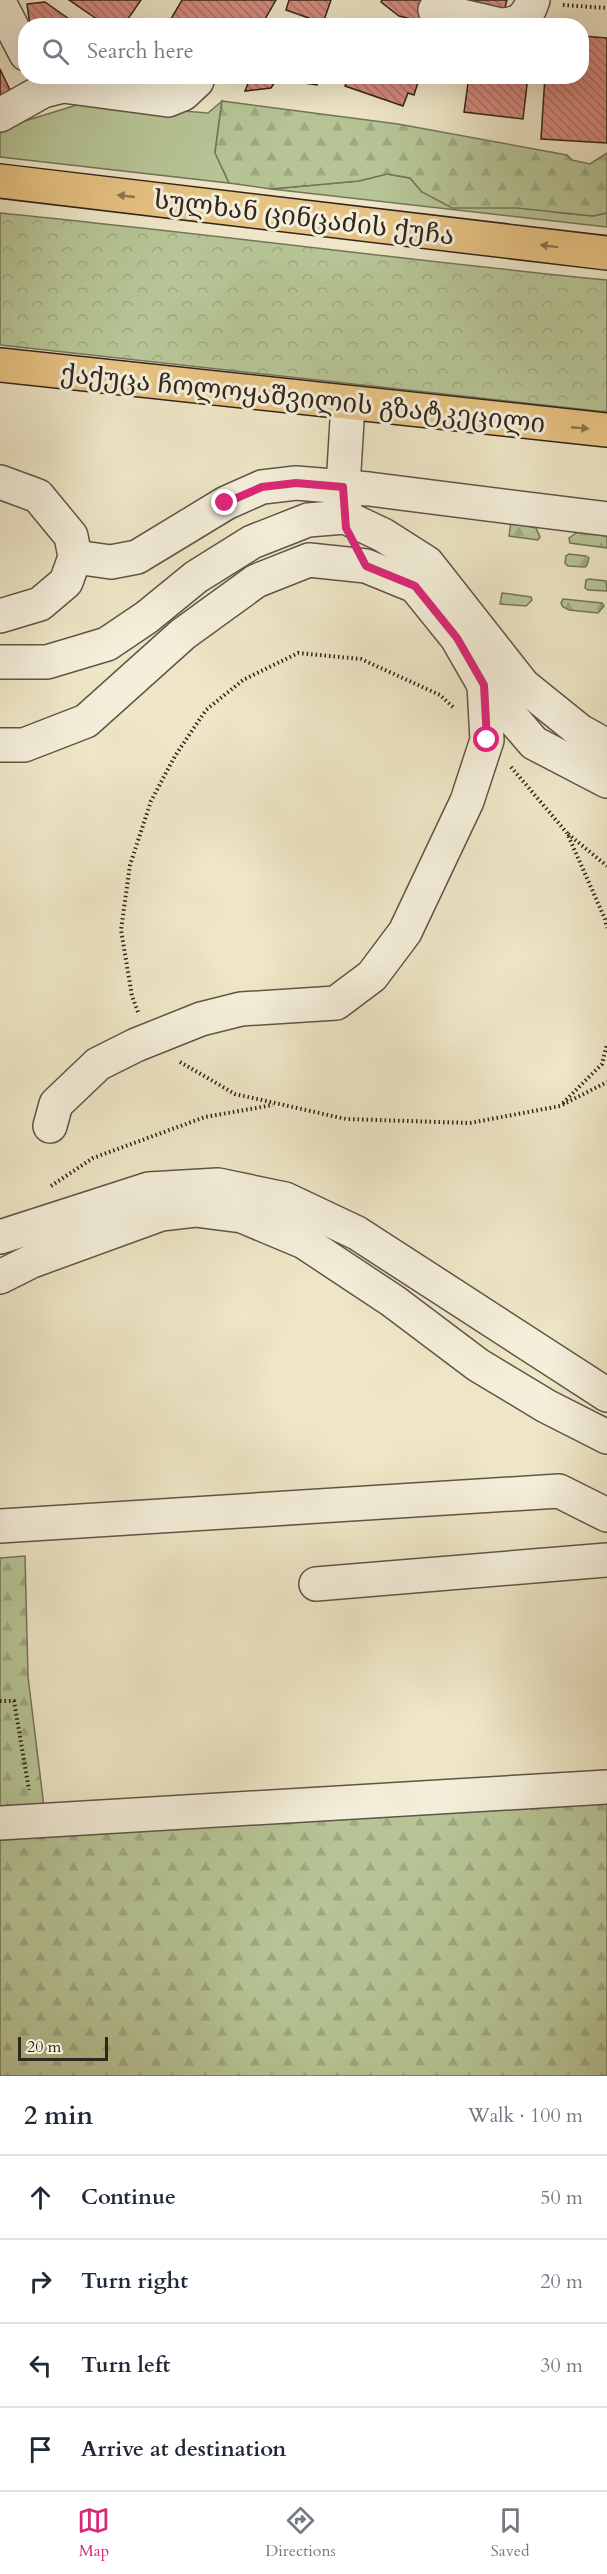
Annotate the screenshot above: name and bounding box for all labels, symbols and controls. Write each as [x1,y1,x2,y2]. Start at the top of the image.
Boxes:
search box [18,18,589,84]
icon: search [39,35,72,68]
text: Search here [87,36,194,66]
street label: სულხან ცინცაძის ქუჩა [152,182,456,253]
one-way arrow [116,191,135,201]
one-way arrow [539,242,558,251]
street label: ქაქუცა ჩოლოყაშვილის გზატკეცილი [59,356,547,441]
one-way arrow [571,423,590,433]
route end [211,489,237,515]
route start [473,726,499,752]
scale bar [18,2034,108,2062]
text: 20 m [27,2036,61,2058]
text: 2 min [24,2098,93,2133]
text: Walk · 100 m [468,2102,583,2129]
icon: ahead [24,2181,57,2214]
text: Continue [81,2182,176,2212]
text: 50 m [540,2184,583,2211]
icon: right [24,2265,57,2298]
text: Turn right [81,2266,188,2296]
text: 20 m [540,2268,583,2295]
icon: left [24,2349,57,2382]
text: Turn left [81,2350,170,2380]
text: 30 m [540,2352,583,2379]
icon: arrive [24,2433,57,2466]
text: Arrive at destination [81,2434,286,2464]
tab: Map [77,2504,110,2562]
tab: Directions [265,2504,336,2562]
tab: Saved [491,2504,530,2562]

